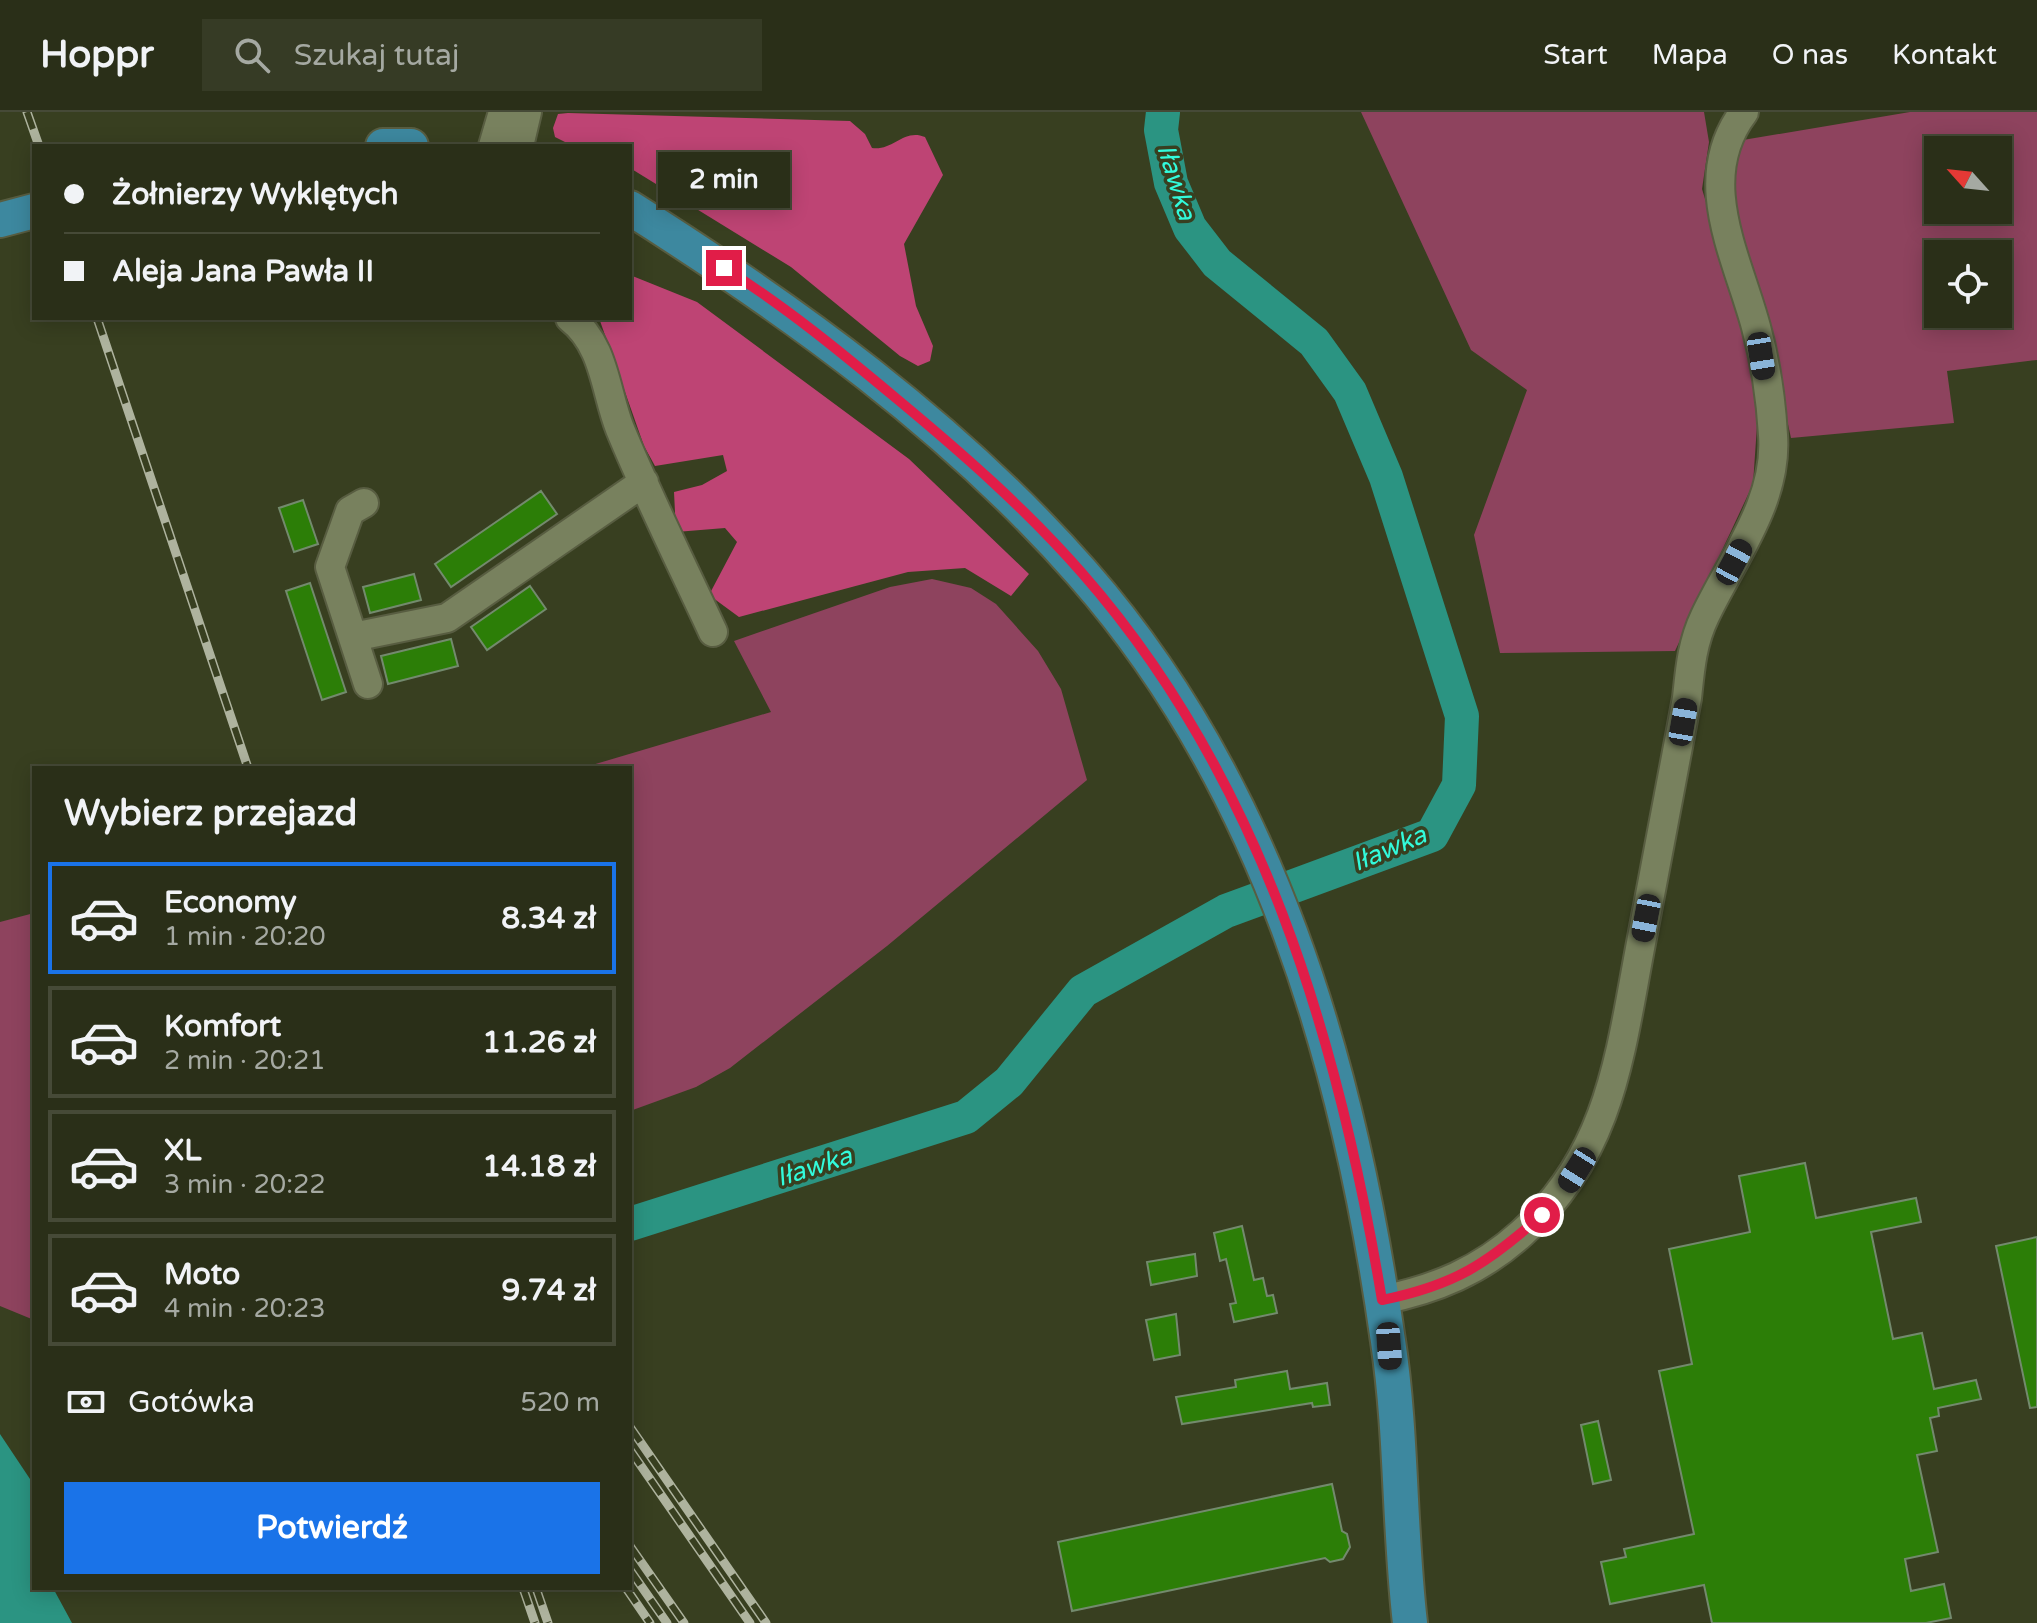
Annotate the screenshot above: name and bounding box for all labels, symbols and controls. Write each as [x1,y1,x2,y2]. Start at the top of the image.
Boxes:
search box [202,19,762,91]
text: Hoppr [40,32,154,78]
icon: search [230,33,274,77]
text: Szukaj tutaj [294,37,459,74]
text: Start [1543,38,1608,72]
text: Mapa [1652,38,1728,72]
text: O nas [1772,38,1848,72]
text: Kontakt [1892,38,1997,72]
north arrow [1924,136,2012,224]
map controls [1924,136,2012,328]
water label: Iławka [1150,140,1203,225]
callout: 2 min [658,152,790,208]
text: 2 min [689,164,759,195]
text: Żołnierzy Wyklętych [112,176,399,213]
button: locate [1924,240,2012,328]
route end [706,250,742,286]
text: Aleja Jana Pawła II [112,253,374,290]
car [1745,330,1777,382]
car [1712,535,1756,589]
car [1667,696,1699,748]
text: Wybierz przejazd [64,792,357,835]
water label: Iławka [1347,818,1432,878]
icon: car [68,882,140,954]
text: Economy [164,884,297,921]
car [1630,892,1662,944]
text: 8.34 zł [501,900,596,937]
text: 1 min · 20:20 [164,921,326,952]
icon: car [68,1006,140,1078]
text: Komfort [164,1008,281,1045]
text: 11.26 zł [482,1024,596,1061]
text: 2 min · 20:21 [164,1045,326,1076]
icon: car [68,1130,140,1202]
text: XL [164,1132,201,1169]
water label: Iławka [772,1139,857,1193]
car [1554,1143,1600,1197]
text: 14.18 zł [482,1148,596,1185]
text: 3 min · 20:22 [164,1169,326,1200]
route start [1524,1197,1560,1233]
icon: car [68,1254,140,1326]
text: Moto [164,1256,240,1293]
text: 9.74 zł [501,1272,596,1309]
text: 4 min · 20:23 [164,1293,326,1324]
car [1375,1321,1403,1371]
icon: cash [64,1380,108,1424]
text: Gotówka [128,1384,255,1421]
text: 520 m [520,1387,600,1418]
button: Potwierdź [64,1482,600,1574]

